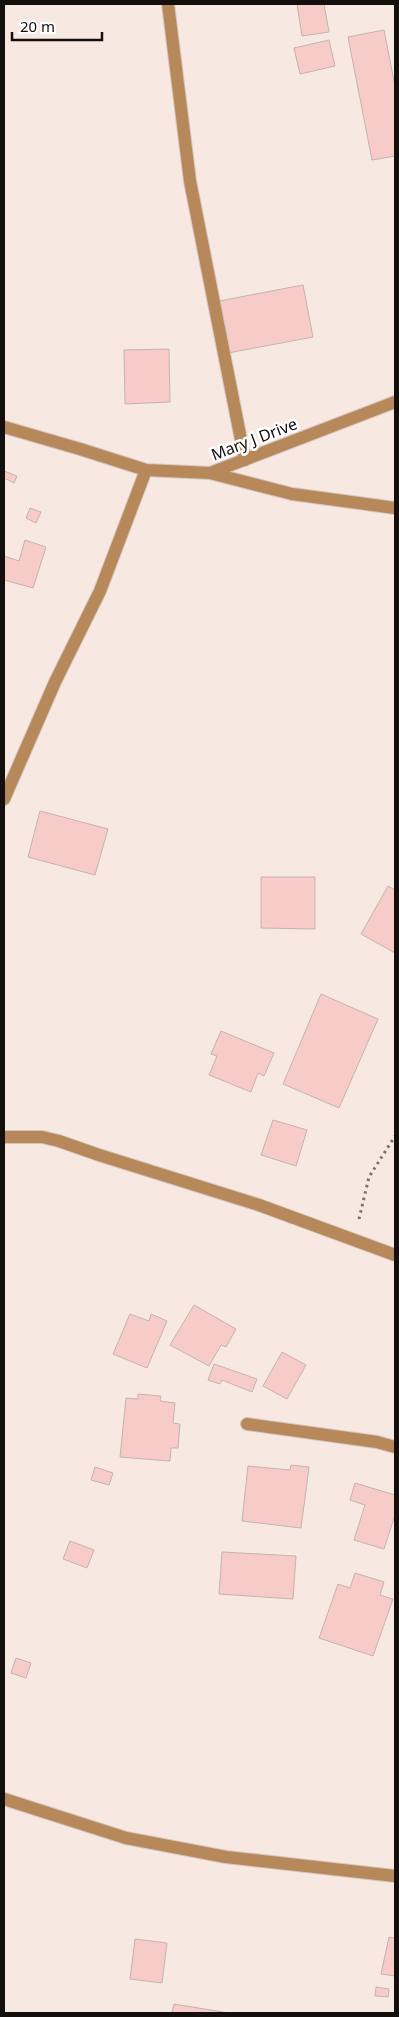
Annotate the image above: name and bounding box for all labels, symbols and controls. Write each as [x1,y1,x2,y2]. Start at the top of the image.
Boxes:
scale bar [12,10,102,42]
text: 20 m [20,16,55,36]
street label: Mary J Drive [208,413,300,465]

